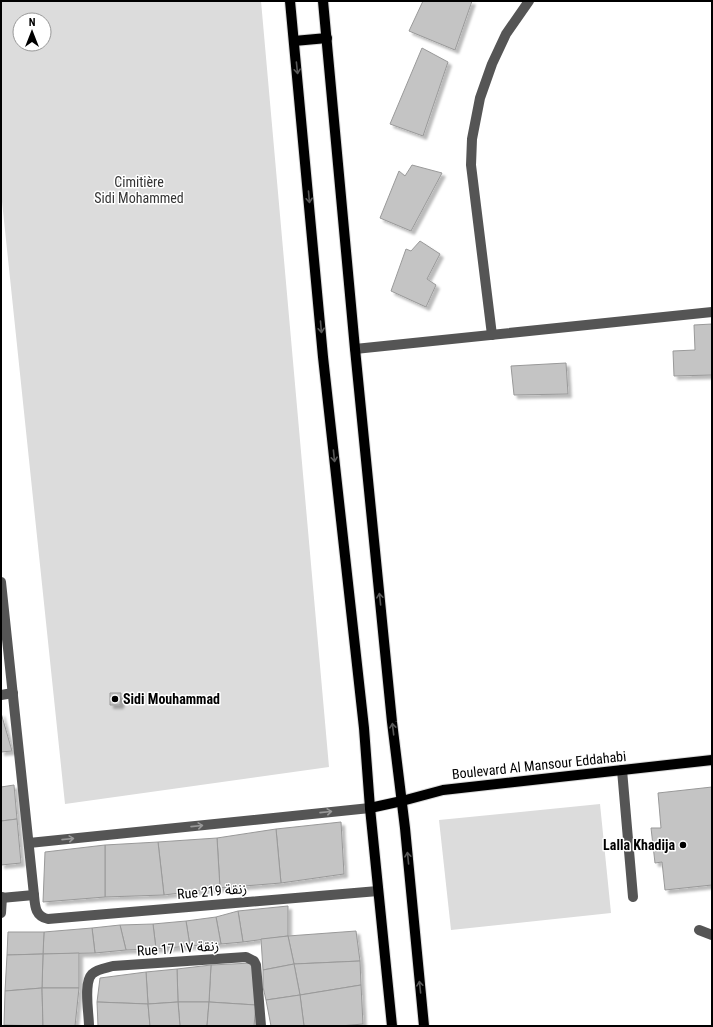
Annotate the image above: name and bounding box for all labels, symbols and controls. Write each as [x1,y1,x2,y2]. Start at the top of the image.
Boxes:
north arrow [12,12,52,52]
text: N [29,16,36,29]
one-way arrow [293,61,300,74]
park label: Cimitière Sidi Mohammed [94,174,184,206]
one-way arrow [305,190,313,203]
one-way arrow [317,320,324,333]
one-way arrow [330,449,338,462]
one-way arrow [376,593,384,606]
place label: Sidi Mouhammad [123,691,220,707]
marker: Sidi Mouhammad [110,694,120,704]
one-way arrow [389,723,397,736]
street label: Boulevard Al Mansour Eddahabi [451,748,627,782]
one-way arrow [319,809,332,816]
one-way arrow [190,822,203,829]
one-way arrow [61,835,74,843]
place label: Lalla Khadija [603,837,675,853]
marker: Lalla Khadija [678,840,688,850]
one-way arrow [404,852,412,865]
street label: Rue 219 زنقة [176,880,248,903]
street label: Rue 17 زنقة ١٧ [136,937,220,960]
one-way arrow [417,981,424,994]

